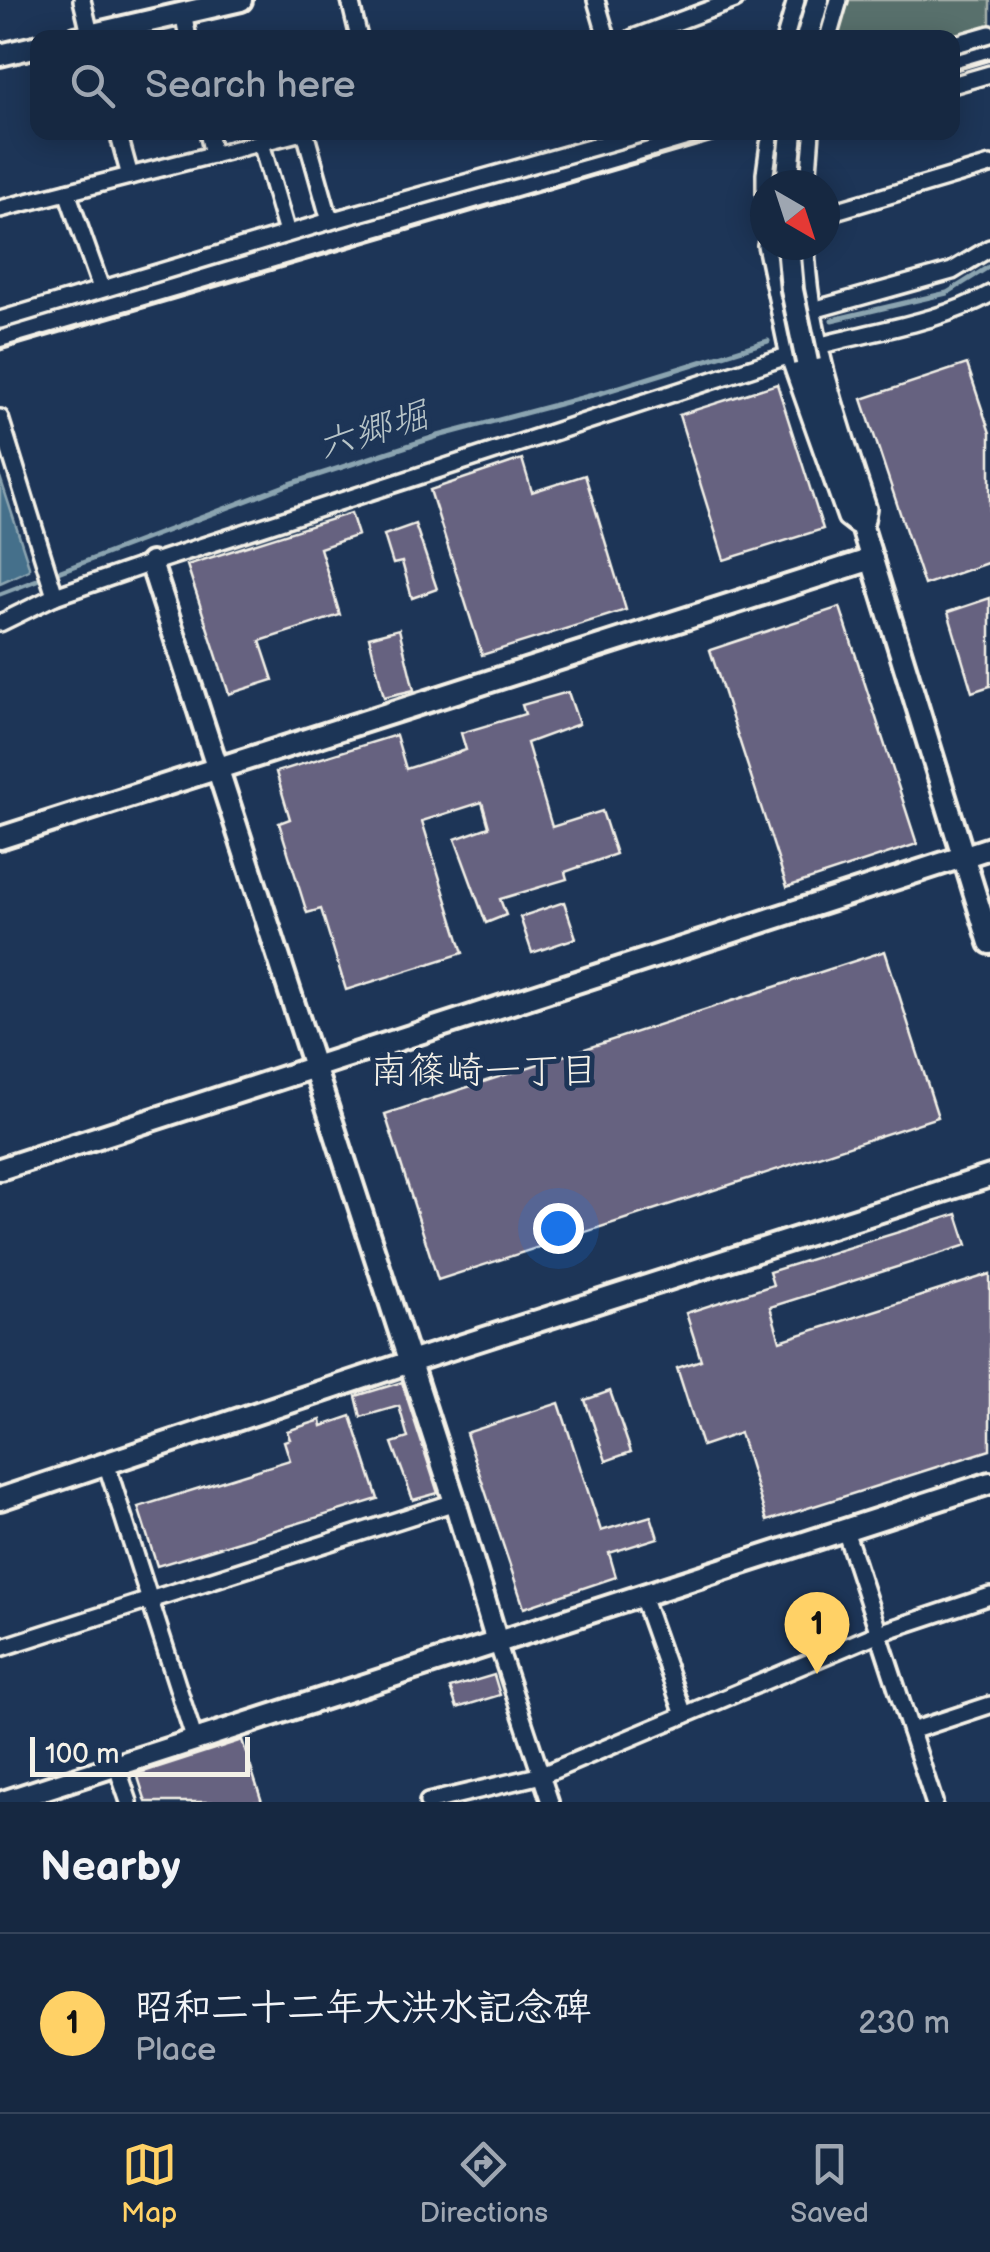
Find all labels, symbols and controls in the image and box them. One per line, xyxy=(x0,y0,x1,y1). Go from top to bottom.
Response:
search box xyxy=(30,30,960,140)
icon: search xyxy=(65,58,120,113)
text: Search here xyxy=(145,63,356,108)
north arrow xyxy=(750,170,840,260)
water label: 六郷堀 xyxy=(312,392,436,469)
district label: 南篠崎一丁目 xyxy=(370,1049,598,1094)
your location xyxy=(533,1203,584,1254)
pin: 1 xyxy=(784,1592,850,1674)
scale bar xyxy=(30,1732,250,1776)
text: 100 m xyxy=(45,1738,119,1771)
text: Nearby xyxy=(40,1842,180,1893)
text: 昭和二十二年大洪水記念碑 xyxy=(135,1986,591,2031)
text: 1 xyxy=(66,2004,79,2043)
text: 230 m xyxy=(858,2004,950,2043)
text: Place xyxy=(135,2031,216,2070)
tab: Map xyxy=(121,2137,177,2230)
tab: Directions xyxy=(419,2137,548,2230)
tab: Saved xyxy=(790,2137,869,2230)

